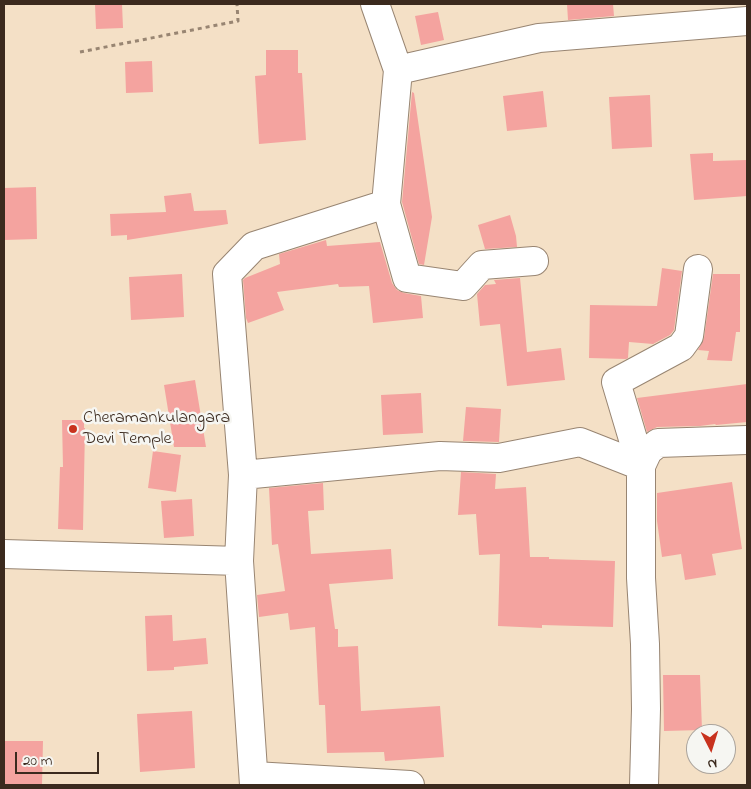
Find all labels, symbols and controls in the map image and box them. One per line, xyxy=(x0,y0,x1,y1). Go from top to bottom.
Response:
place label: Cheramankulangara Devi Temple xyxy=(83,408,230,450)
marker: Cheramankulangara Devi Temple xyxy=(67,423,79,435)
north arrow xyxy=(686,724,736,774)
scale bar xyxy=(18,742,101,774)
text: 20 m xyxy=(23,750,52,772)
text: N xyxy=(707,753,718,774)

